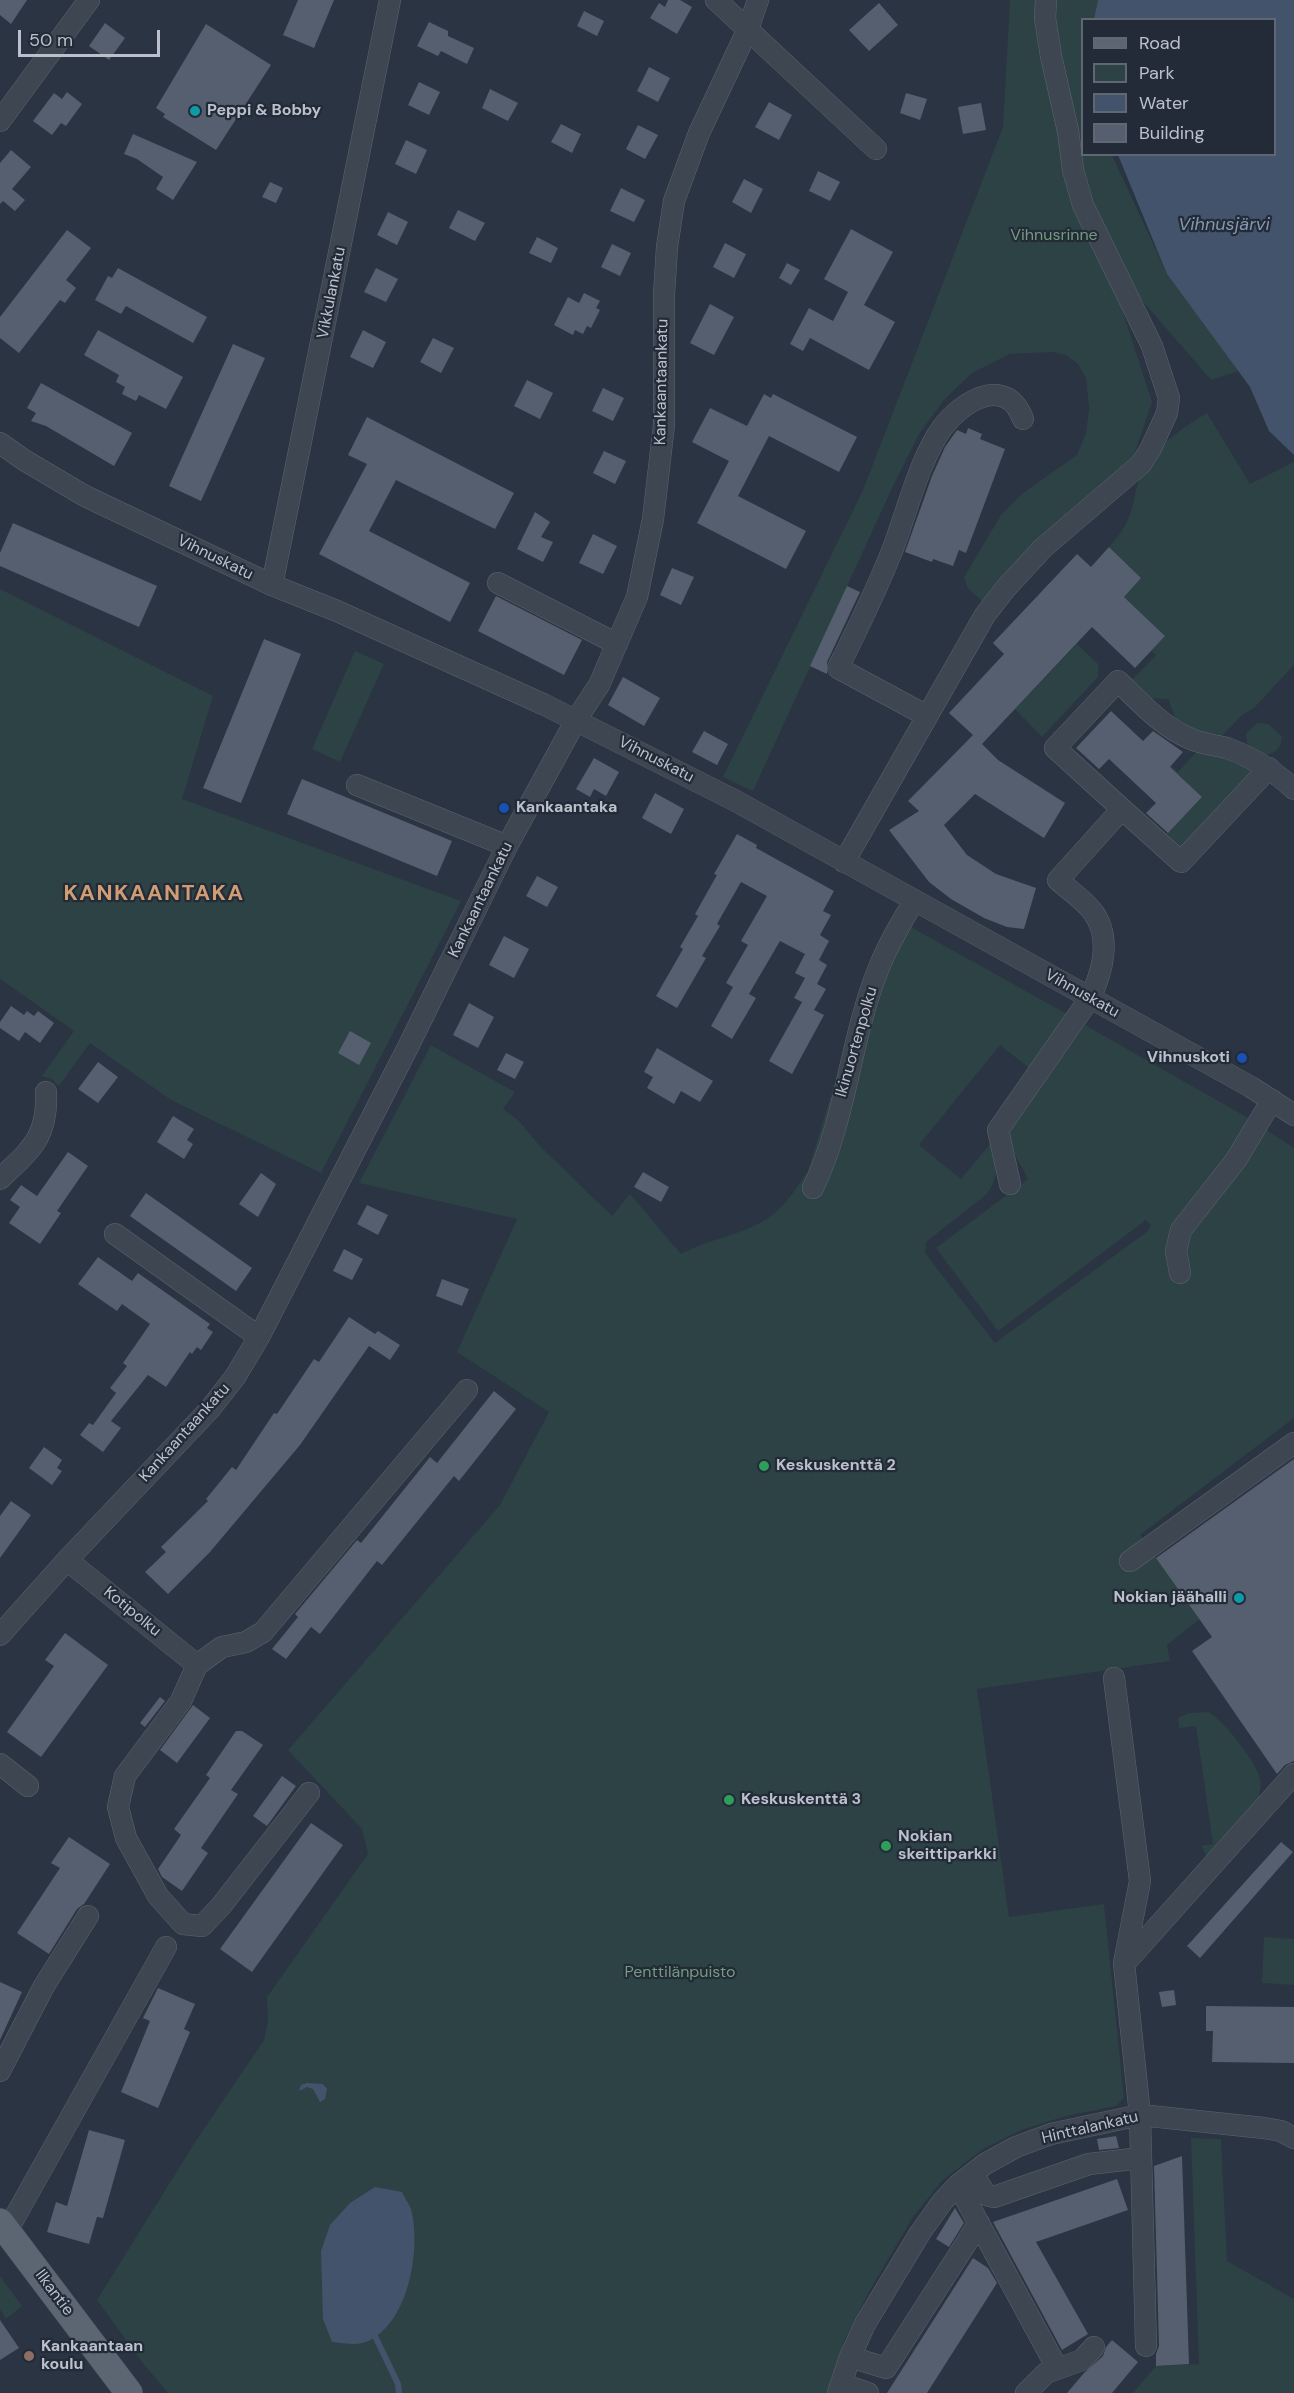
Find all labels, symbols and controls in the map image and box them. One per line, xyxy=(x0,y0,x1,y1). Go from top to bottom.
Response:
scale bar xyxy=(21,18,164,56)
legend xyxy=(1081,18,1276,156)
text: 50 m xyxy=(29,28,73,52)
text: Road xyxy=(1139,31,1181,55)
text: Park xyxy=(1139,61,1175,85)
text: Water xyxy=(1139,91,1189,115)
place label: Peppi & Bobby xyxy=(207,101,321,121)
marker: Peppi & Bobby xyxy=(188,104,202,118)
text: Building xyxy=(1139,121,1204,145)
water label: Vihnusjärvi xyxy=(1178,214,1270,236)
park label: Vihnusrinne xyxy=(1010,226,1098,246)
street label: Vikkulankatu xyxy=(314,245,350,341)
street label: Kankaantaankatu xyxy=(651,319,673,445)
street label: Vihnuskatu xyxy=(174,531,256,585)
street label: Vihnuskatu xyxy=(615,733,697,787)
place label: Kankaantaka xyxy=(516,798,617,818)
marker: Kankaantaka xyxy=(497,801,511,815)
street label: Kankaantaankatu xyxy=(445,839,517,961)
district label: KANKAANTAKA xyxy=(63,881,245,907)
street label: Vihnuskatu xyxy=(1041,966,1123,1022)
street label: Ikinuortenpolku xyxy=(832,985,882,1099)
place label: Vihnuskoti xyxy=(1147,1048,1230,1068)
marker: Vihnuskoti xyxy=(1235,1051,1249,1065)
street label: Kankaantaankatu xyxy=(136,1380,234,1486)
place label: Keskuskenttä 2 xyxy=(776,1456,896,1476)
marker: Keskuskenttä 2 xyxy=(757,1459,771,1473)
street label: Kotipolku xyxy=(99,1583,165,1641)
place label: Nokian jäähalli xyxy=(1114,1588,1227,1608)
marker: Nokian jäähalli xyxy=(1232,1591,1246,1605)
place label: Keskuskenttä 3 xyxy=(741,1790,861,1810)
marker: Keskuskenttä 3 xyxy=(722,1793,736,1807)
place label: Nokian skeittiparkki xyxy=(898,1827,997,1865)
marker: Nokian skeittiparkki xyxy=(879,1839,893,1853)
park label: Penttilänpuisto xyxy=(624,1963,736,1983)
street label: Hinttalankatu xyxy=(1040,2108,1140,2148)
street label: Ilkantie xyxy=(31,2266,77,2320)
place label: Kankaantaan koulu xyxy=(41,2337,143,2375)
marker: Kankaantaan koulu xyxy=(22,2349,36,2363)

